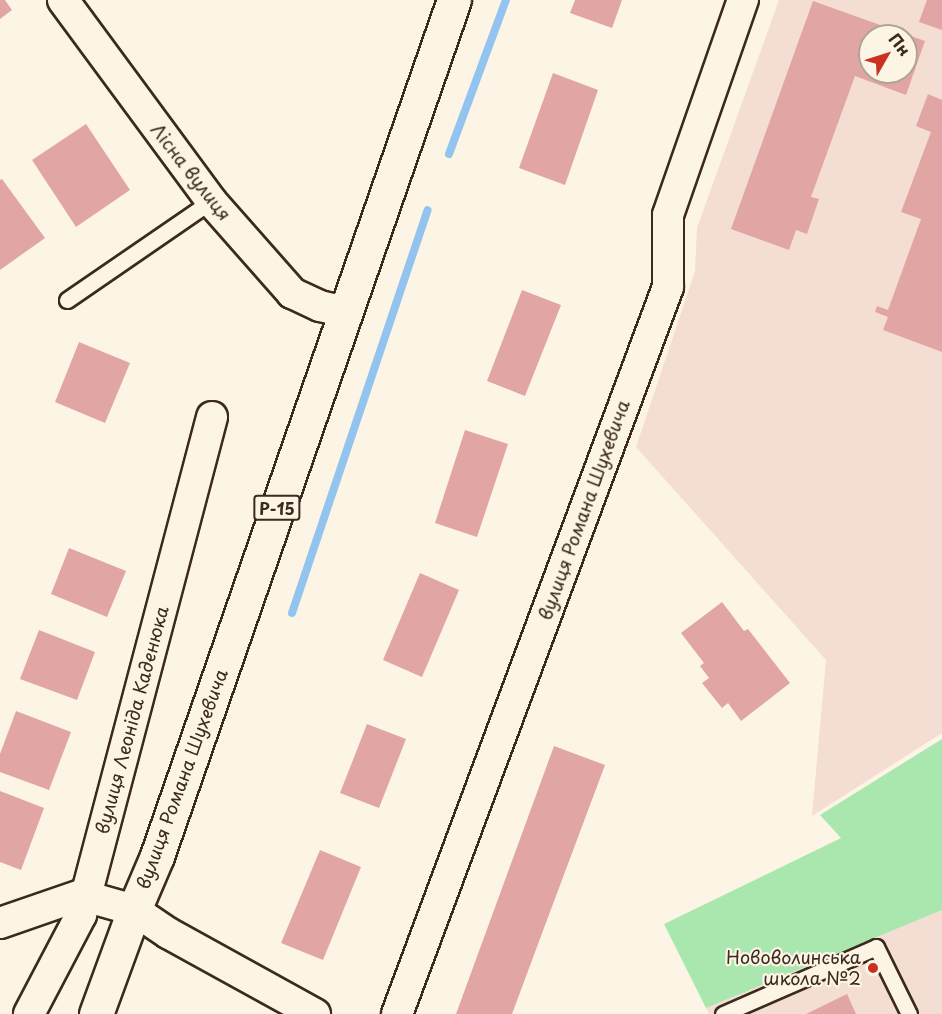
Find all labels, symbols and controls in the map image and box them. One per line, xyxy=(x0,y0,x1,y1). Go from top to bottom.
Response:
north arrow xyxy=(858,24,918,84)
text: Пн xyxy=(884,27,917,60)
street label: Лісна вулиця xyxy=(146,119,236,225)
street label: вулиця Романа Шухевича xyxy=(534,396,634,624)
road number: Р-15 xyxy=(253,495,301,521)
street label: вулиця Леоніда Каденюка xyxy=(91,603,173,837)
street label: вулиця Романа Шухевича xyxy=(132,665,232,893)
place label: Нововолинська школа №2 xyxy=(726,947,861,990)
marker: Нововолинська школа №2 xyxy=(866,961,880,975)

